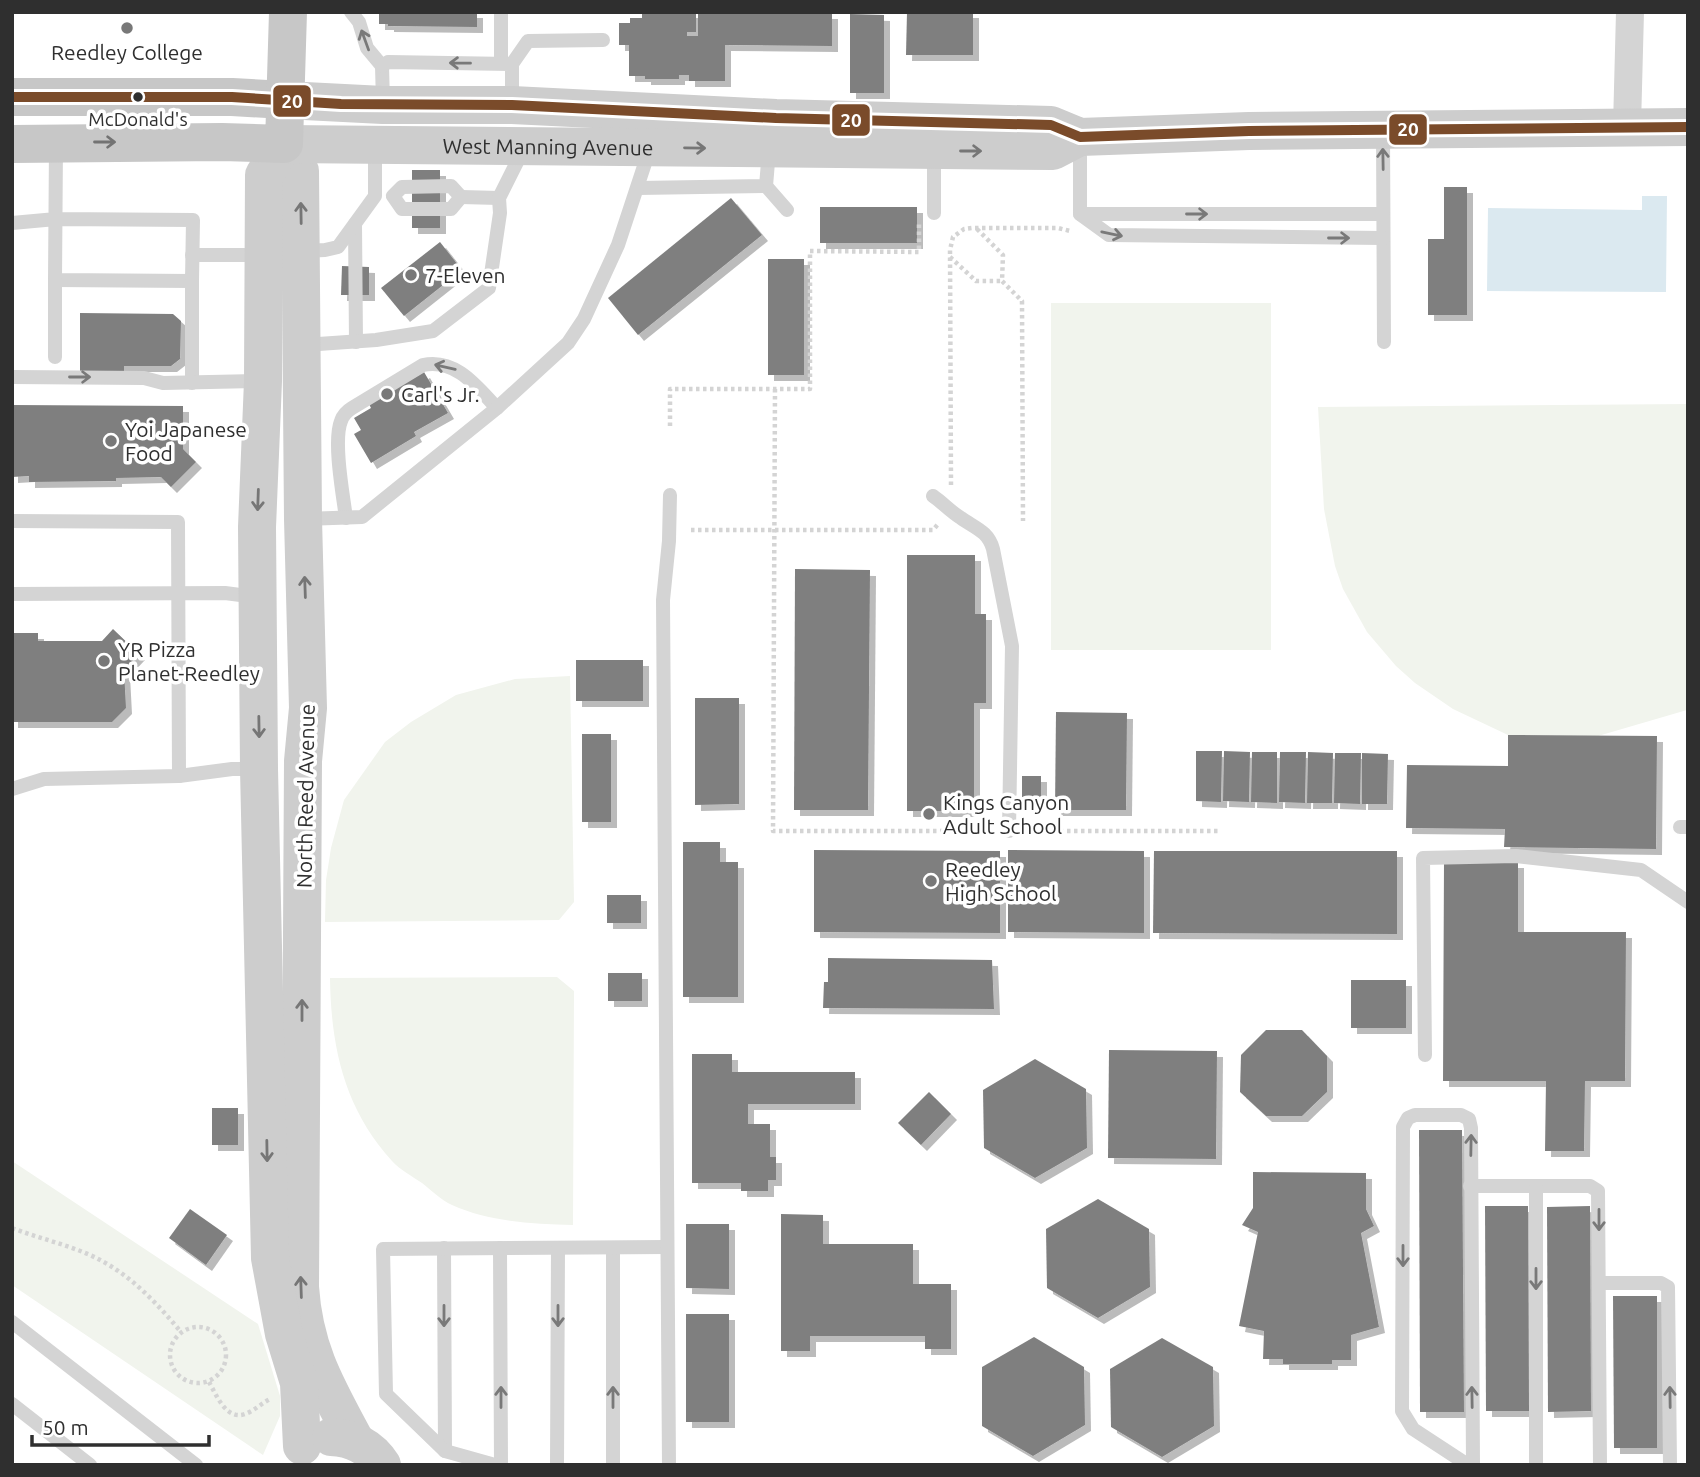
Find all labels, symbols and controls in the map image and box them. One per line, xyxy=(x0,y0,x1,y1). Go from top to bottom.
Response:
marker: Reedley College xyxy=(119,20,135,36)
one-way arrow xyxy=(358,30,370,51)
place label: Reedley College xyxy=(51,40,203,64)
one-way arrow xyxy=(449,56,472,69)
line badge: 20 xyxy=(272,84,312,118)
marker: McDonald's xyxy=(131,90,145,104)
text: 20 xyxy=(281,90,303,112)
line badge: 20 xyxy=(831,103,871,137)
place label: McDonald's xyxy=(88,108,188,130)
text: 20 xyxy=(840,109,862,131)
line badge: 20 xyxy=(1388,113,1428,146)
text: 20 xyxy=(1397,118,1419,140)
street label: West Manning Avenue xyxy=(443,133,653,159)
one-way arrow xyxy=(93,136,116,149)
one-way arrow xyxy=(683,142,706,155)
one-way arrow xyxy=(960,144,983,158)
one-way arrow xyxy=(1376,148,1390,171)
one-way arrow xyxy=(294,202,308,225)
one-way arrow xyxy=(1185,207,1208,221)
one-way arrow xyxy=(1101,229,1123,242)
one-way arrow xyxy=(1328,231,1351,245)
place label: 7-Eleven xyxy=(425,263,506,287)
marker: 7-Eleven xyxy=(403,267,419,283)
one-way arrow xyxy=(434,360,457,374)
one-way arrow xyxy=(69,370,92,384)
place label: Carl's Jr. xyxy=(401,382,480,406)
marker: Carl's Jr. xyxy=(379,386,395,402)
place label: Yoi Japanese Food xyxy=(125,417,247,465)
marker: Yoi Japanese Food xyxy=(103,433,119,449)
one-way arrow xyxy=(252,488,265,511)
one-way arrow xyxy=(298,576,312,599)
place label: YR Pizza Planet-Reedley xyxy=(118,637,260,685)
marker: YR Pizza Planet-Reedley xyxy=(96,653,112,669)
street label: North Reed Avenue xyxy=(291,704,319,888)
one-way arrow xyxy=(252,716,266,739)
place label: Kings Canyon Adult School xyxy=(943,790,1069,838)
marker: Kings Canyon Adult School xyxy=(921,806,937,822)
place label: Reedley High School xyxy=(945,857,1056,905)
marker: Reedley High School xyxy=(923,873,939,889)
one-way arrow xyxy=(295,999,309,1022)
one-way arrow xyxy=(1464,1133,1478,1156)
one-way arrow xyxy=(260,1139,273,1162)
one-way arrow xyxy=(1592,1208,1606,1231)
one-way arrow xyxy=(1396,1244,1410,1267)
one-way arrow xyxy=(1529,1268,1543,1291)
one-way arrow xyxy=(294,1276,308,1299)
one-way arrow xyxy=(551,1304,565,1327)
one-way arrow xyxy=(438,1305,451,1328)
one-way arrow xyxy=(494,1385,508,1408)
one-way arrow xyxy=(606,1385,620,1408)
one-way arrow xyxy=(1465,1385,1479,1408)
one-way arrow xyxy=(1663,1386,1677,1409)
scale bar xyxy=(32,1404,208,1448)
text: 50 m xyxy=(42,1415,89,1439)

